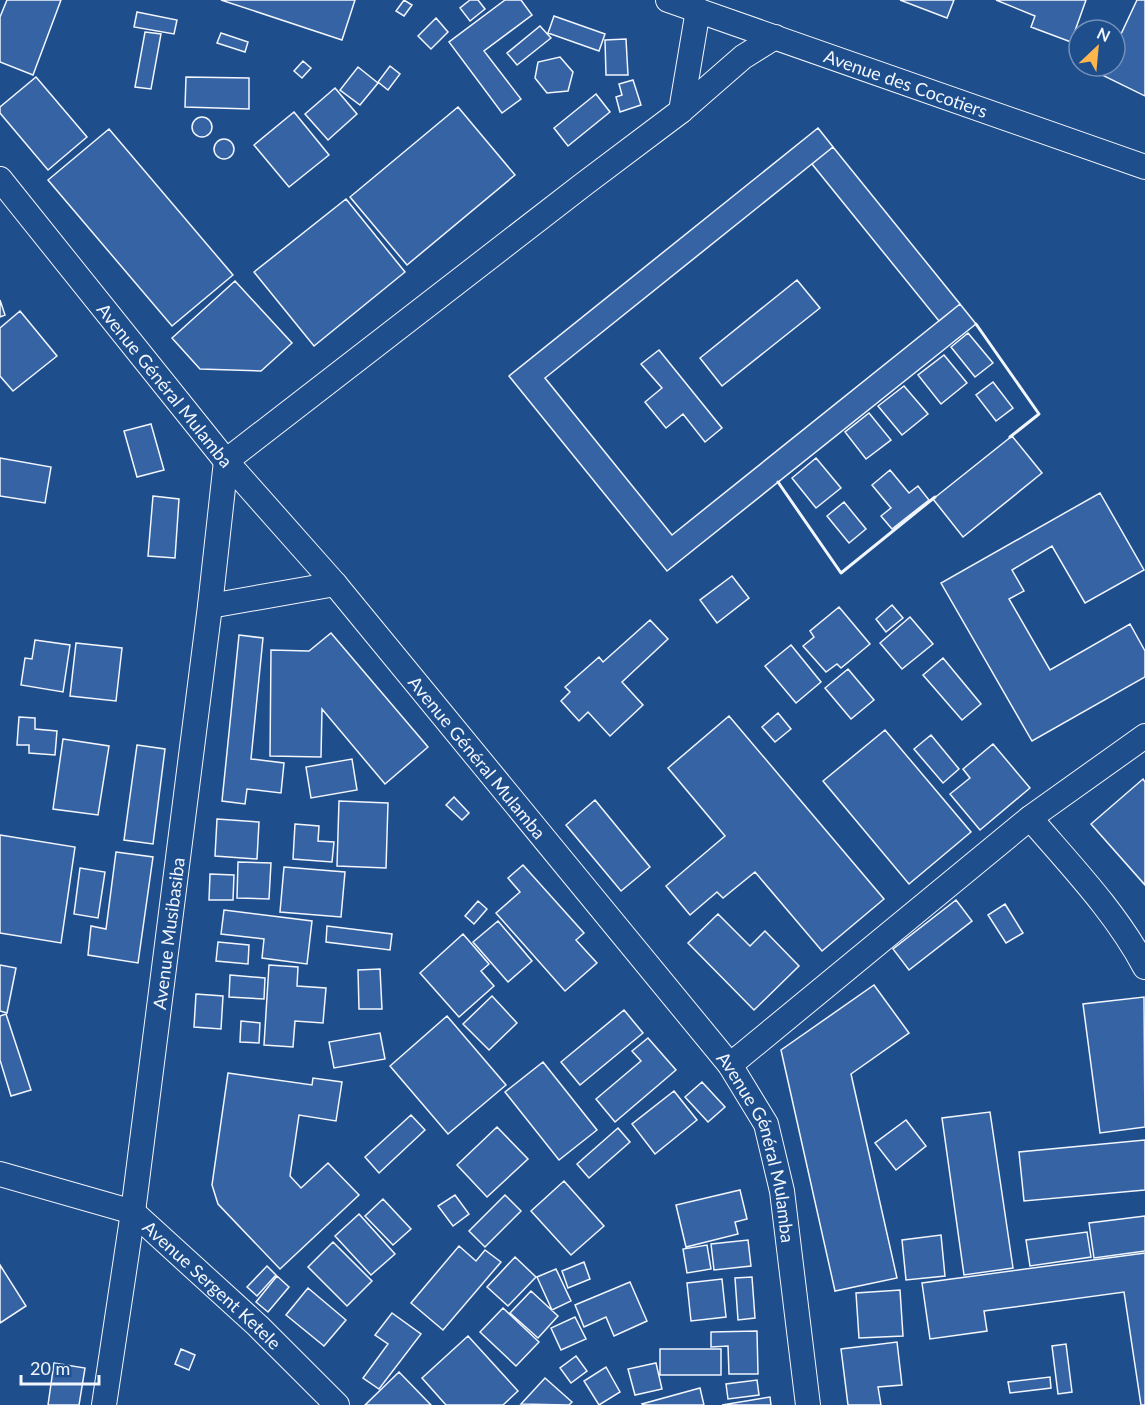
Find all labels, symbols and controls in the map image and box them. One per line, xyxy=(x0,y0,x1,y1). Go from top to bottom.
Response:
north arrow xyxy=(1067,18,1127,78)
text: N xyxy=(1094,23,1113,45)
street label: Avenue des Cocotiers xyxy=(821,45,991,122)
street label: Avenue Général Mulamba xyxy=(93,298,237,472)
street label: Avenue Général Mulamba xyxy=(404,671,551,843)
street label: Avenue Musibasiba xyxy=(148,856,189,1011)
street label: Avenue Général Mulamba xyxy=(712,1047,799,1244)
street label: Avenue Sergent Ketele xyxy=(139,1216,286,1354)
scale bar xyxy=(21,1348,99,1386)
text: 20 m xyxy=(30,1357,70,1379)

